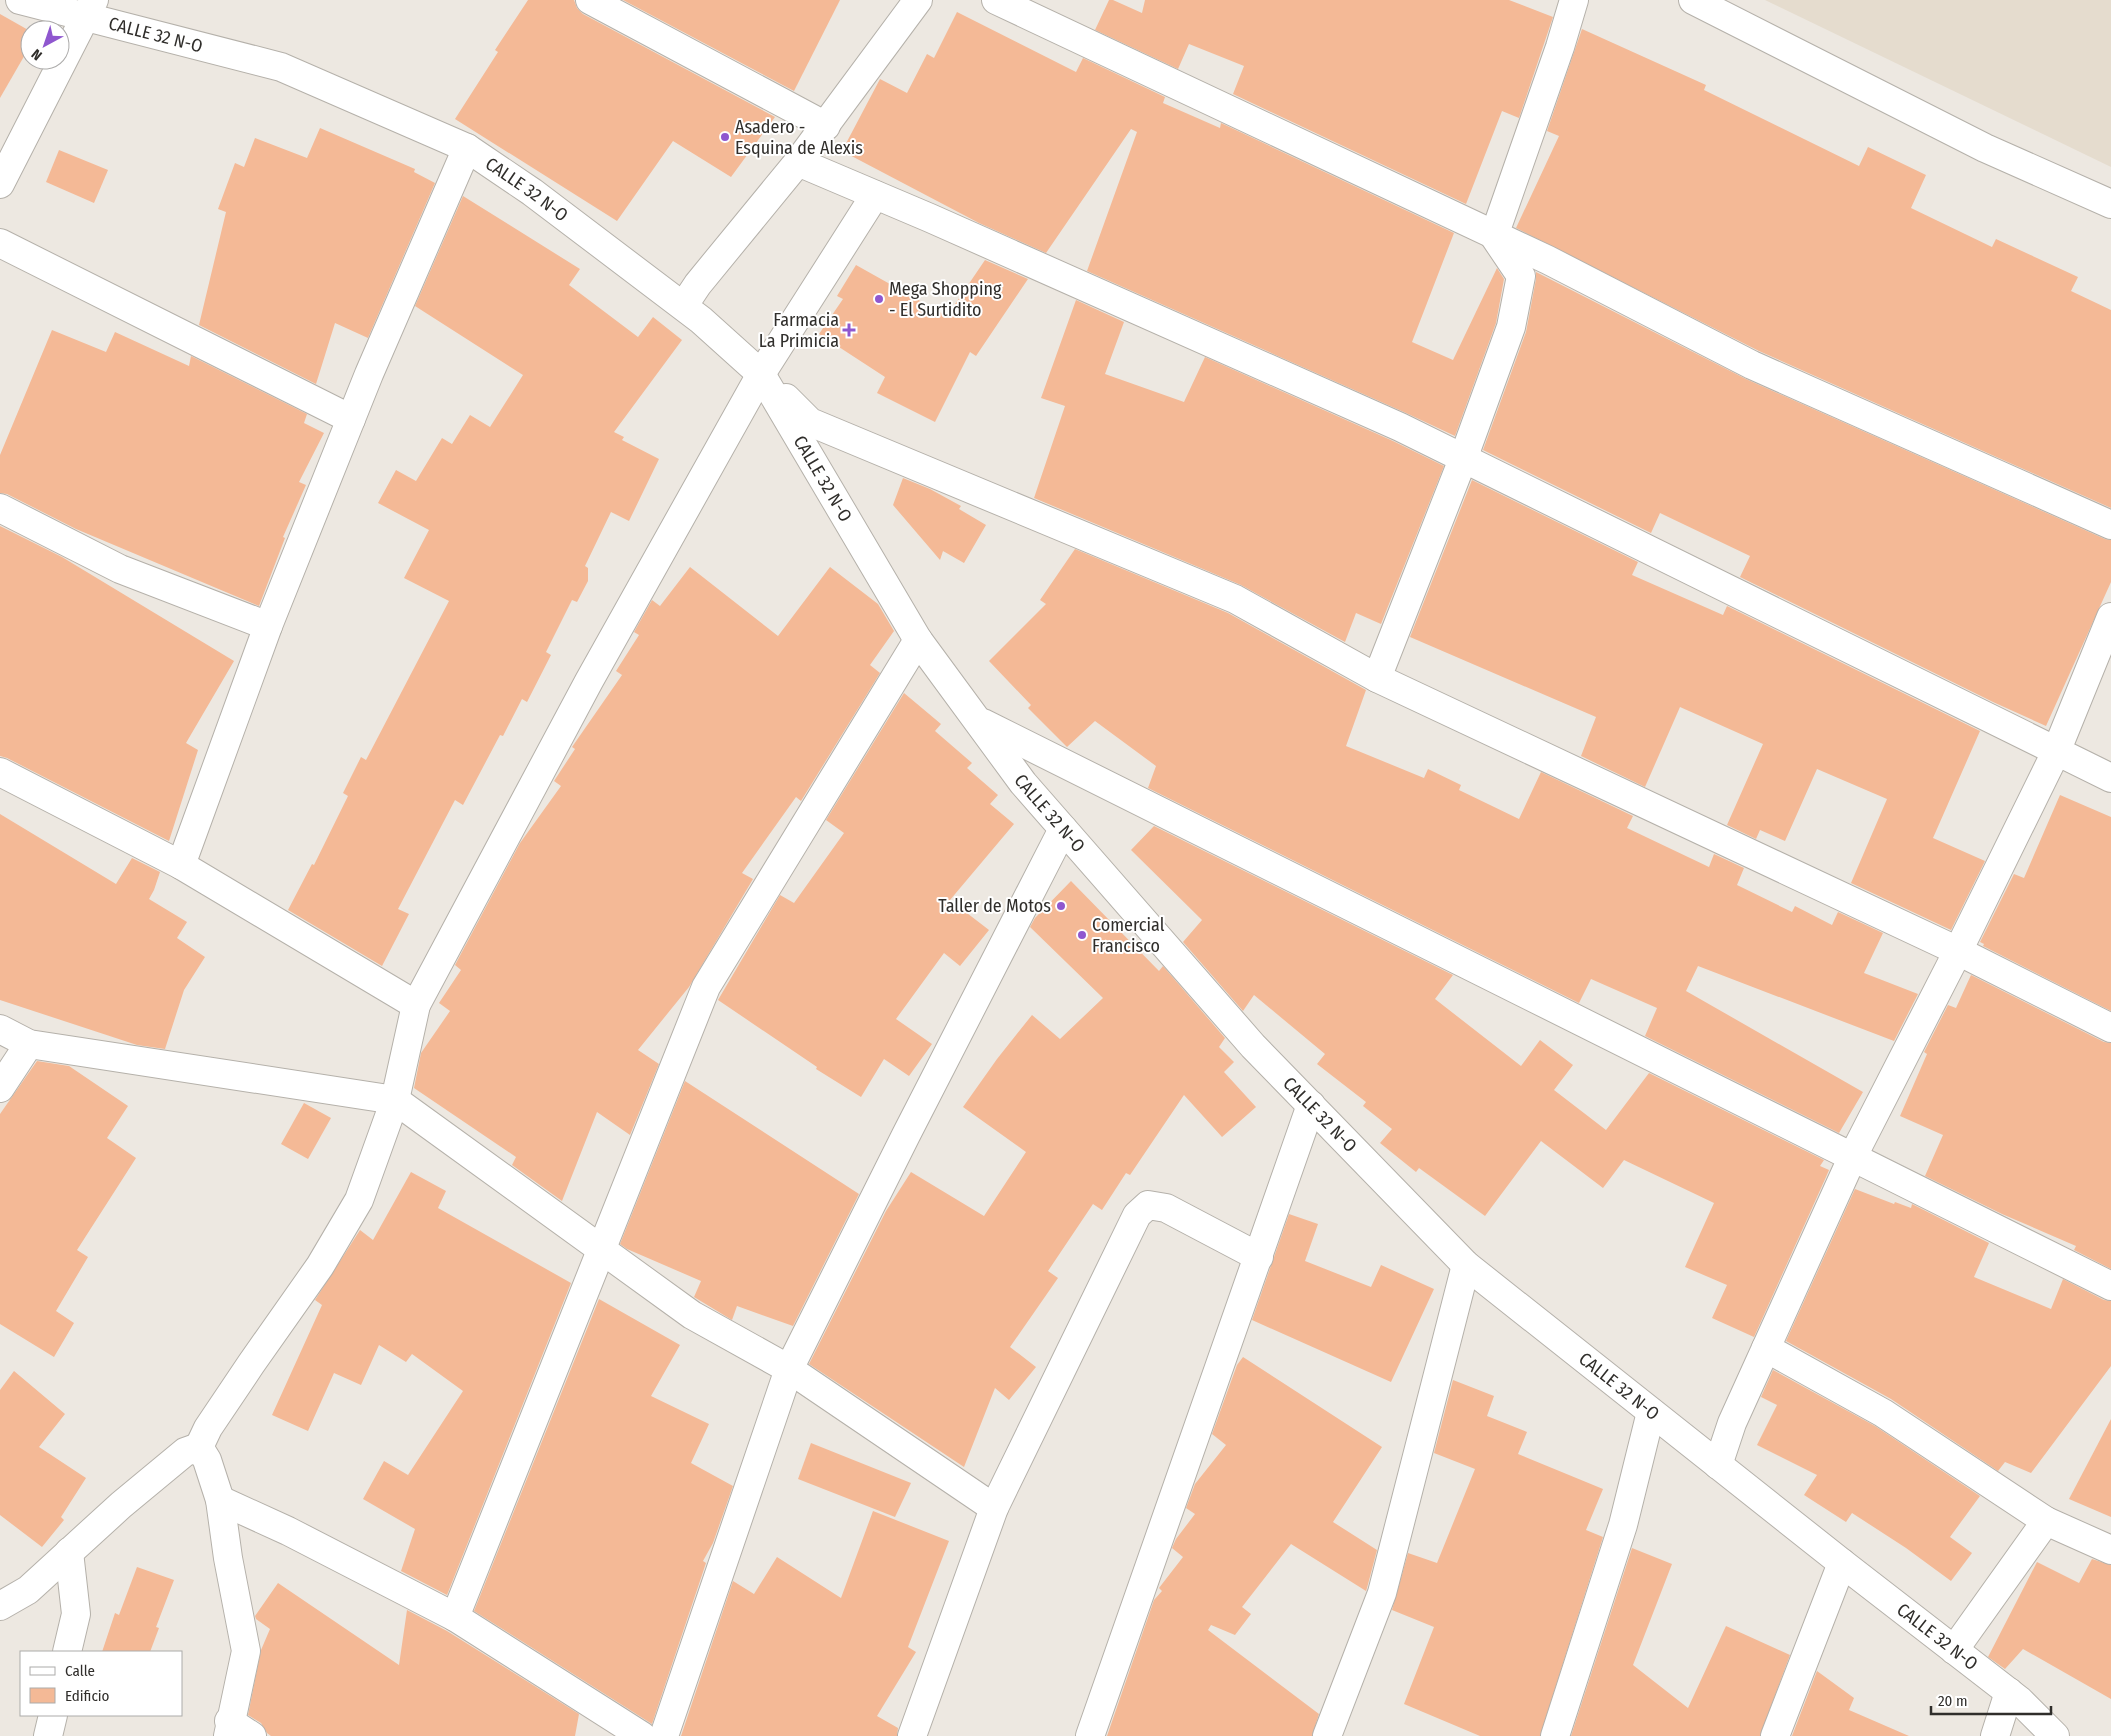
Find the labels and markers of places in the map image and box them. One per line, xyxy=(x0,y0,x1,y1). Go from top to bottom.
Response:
place label: Asadero - Esquina de Alexis xyxy=(735,116,863,159)
marker: Asadero - Esquina de Alexis xyxy=(719,131,731,143)
place label: Mega Shopping - El Surtidito xyxy=(889,278,1002,321)
marker: Mega Shopping - El Surtidito xyxy=(873,293,885,305)
place label: Farmacia La Primicia xyxy=(759,309,839,352)
marker: Farmacia La Primicia xyxy=(843,324,855,336)
place label: Taller de Motos xyxy=(938,895,1051,917)
marker: Taller de Motos xyxy=(1055,900,1067,912)
place label: Comercial Francisco xyxy=(1092,914,1165,957)
marker: Comercial Francisco xyxy=(1076,929,1088,941)

